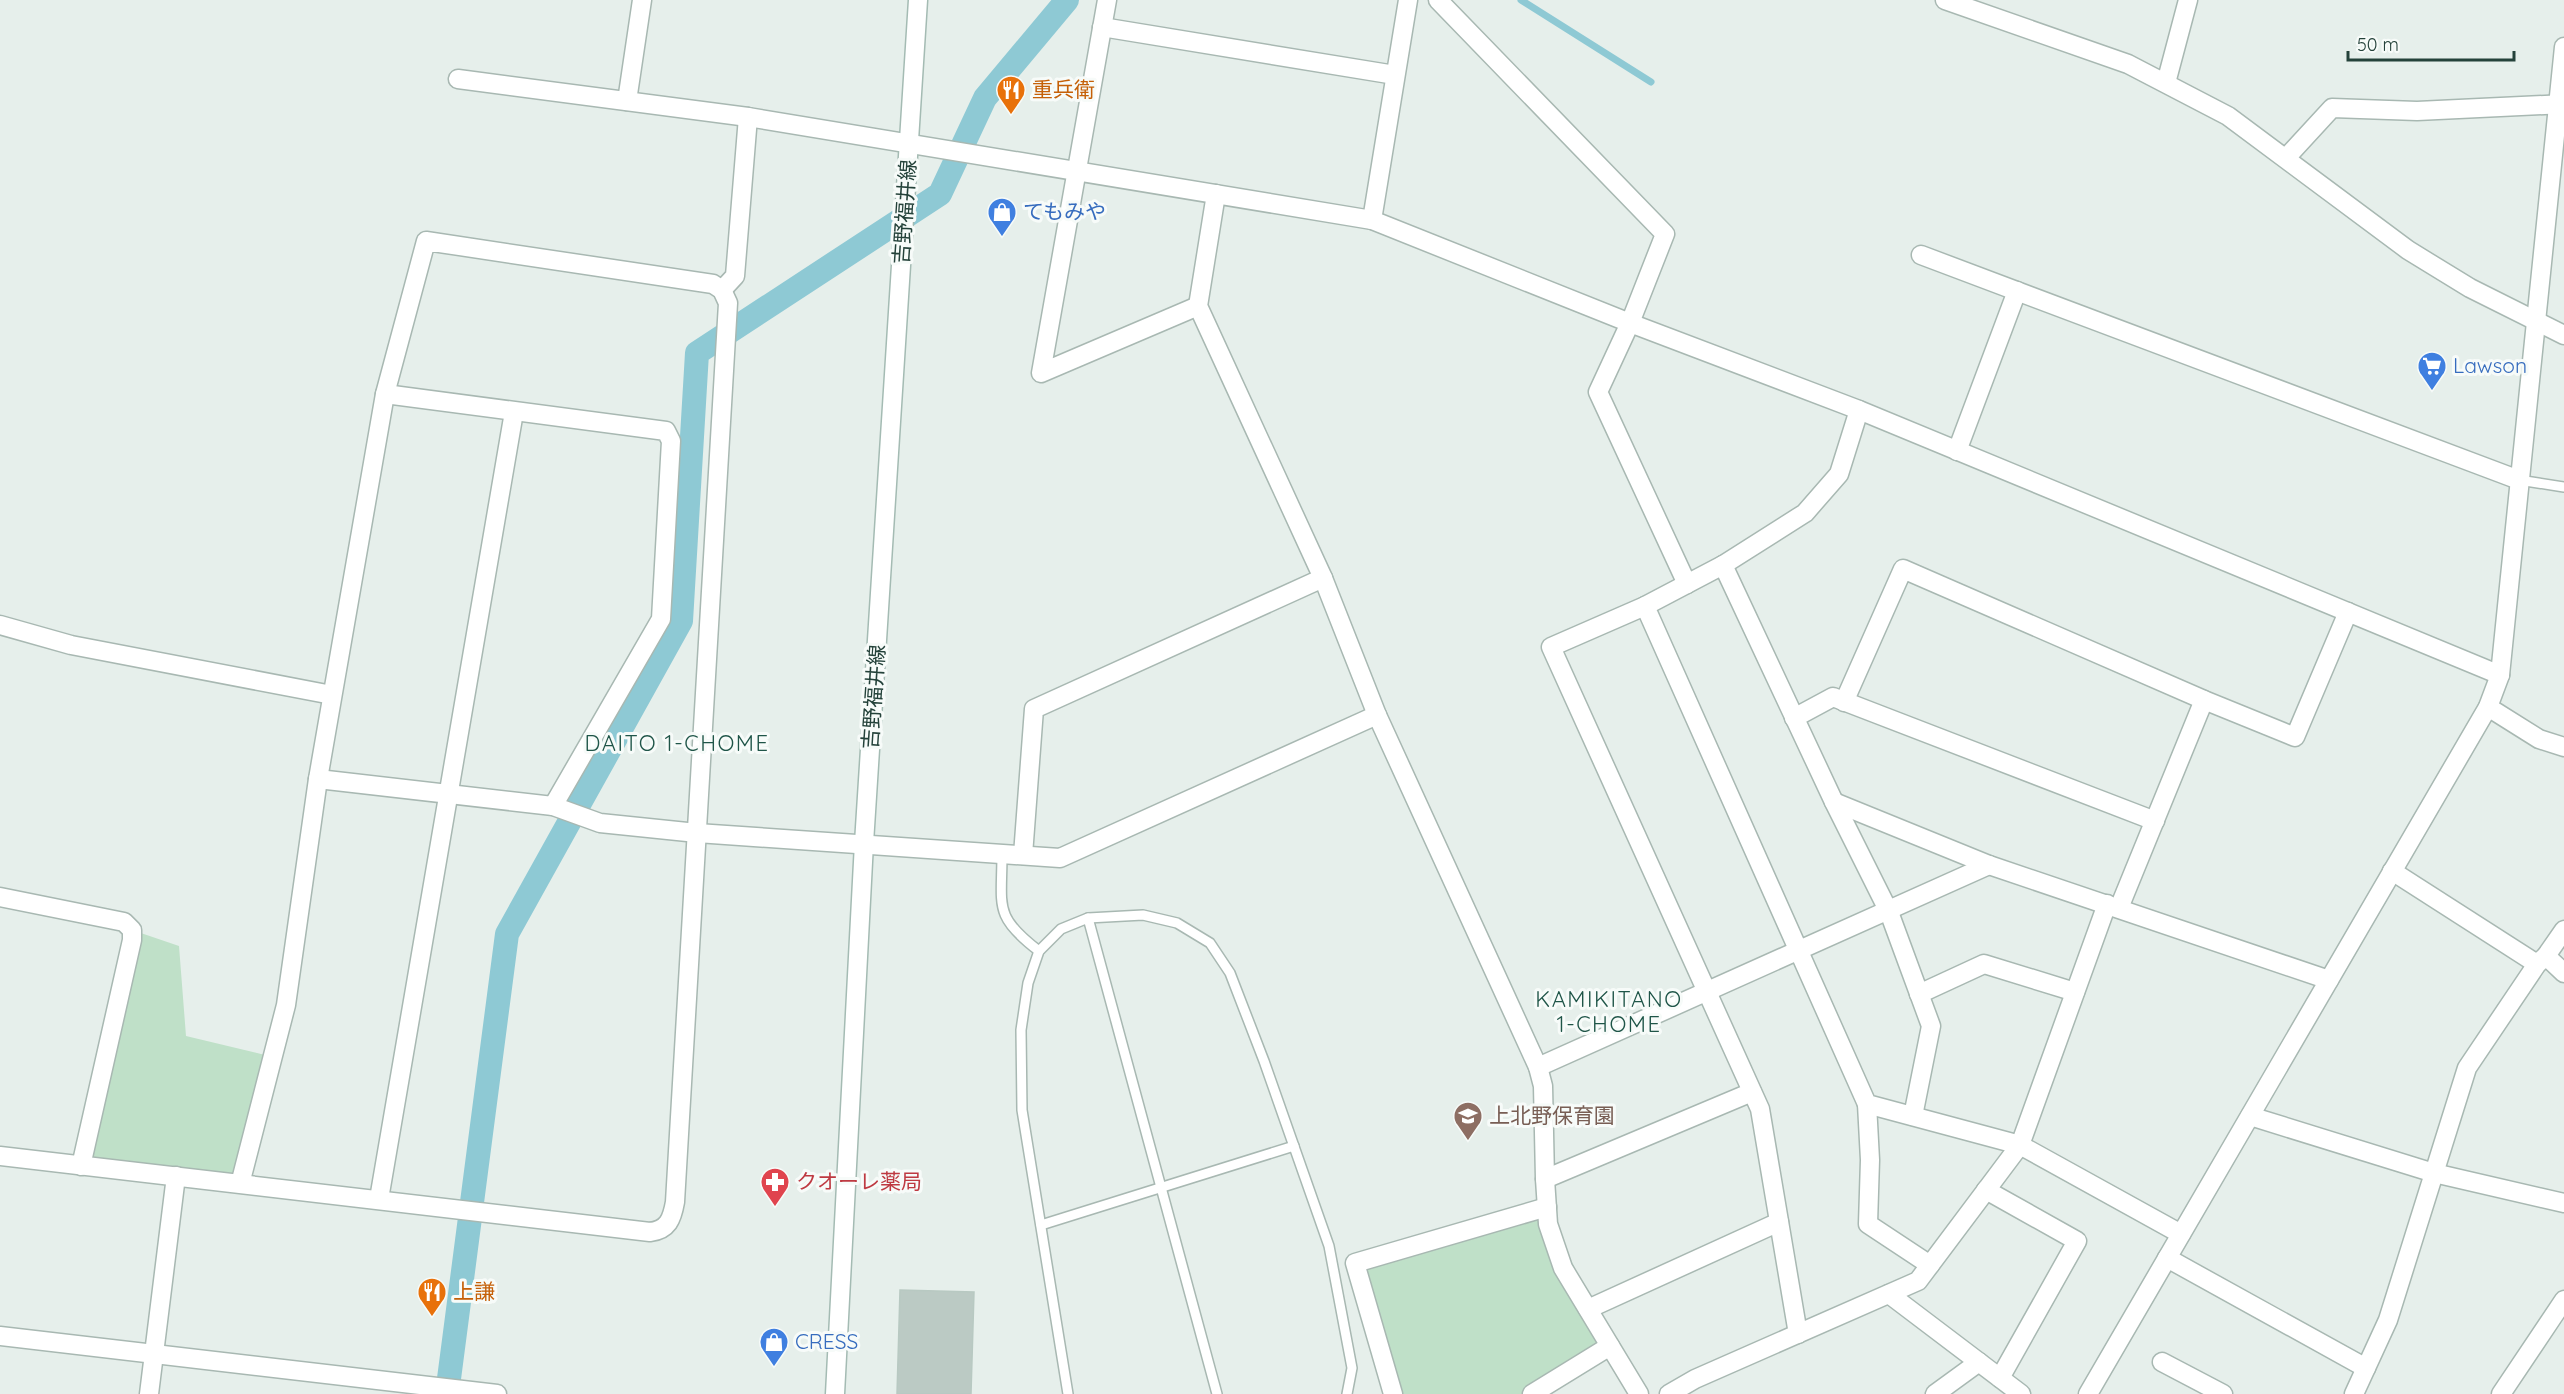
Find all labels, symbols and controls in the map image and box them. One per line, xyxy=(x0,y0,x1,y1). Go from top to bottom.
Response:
scale bar xyxy=(2348,24,2514,62)
text: 50 m xyxy=(2357,33,2399,56)
restaurant icon: 重兵衛 xyxy=(995,74,1027,116)
place label: 重兵衛 xyxy=(1032,76,1095,102)
street label: 吉野福井線 xyxy=(887,159,921,265)
shop icon: てもみや xyxy=(986,196,1018,238)
place label: てもみや xyxy=(1023,198,1106,224)
supermarket icon: Lawson xyxy=(2416,350,2448,392)
place label: Lawson xyxy=(2453,352,2527,378)
street label: 吉野福井線 xyxy=(856,644,890,750)
district label: DAITO 1-CHOME xyxy=(584,729,770,757)
district label: KAMIKITANO 1-CHOME xyxy=(1535,985,1683,1038)
school or university icon: 上北野保育園 xyxy=(1452,1100,1484,1142)
place label: 上北野保育園 xyxy=(1489,1102,1615,1128)
pharmacy icon: クオーレ薬局 xyxy=(759,1166,791,1208)
place label: クオーレ薬局 xyxy=(796,1168,922,1194)
restaurant icon: 上謙 xyxy=(416,1276,448,1318)
place label: 上謙 xyxy=(453,1278,495,1304)
shop icon: CRESS xyxy=(758,1326,790,1368)
place label: CRESS xyxy=(795,1328,858,1354)

